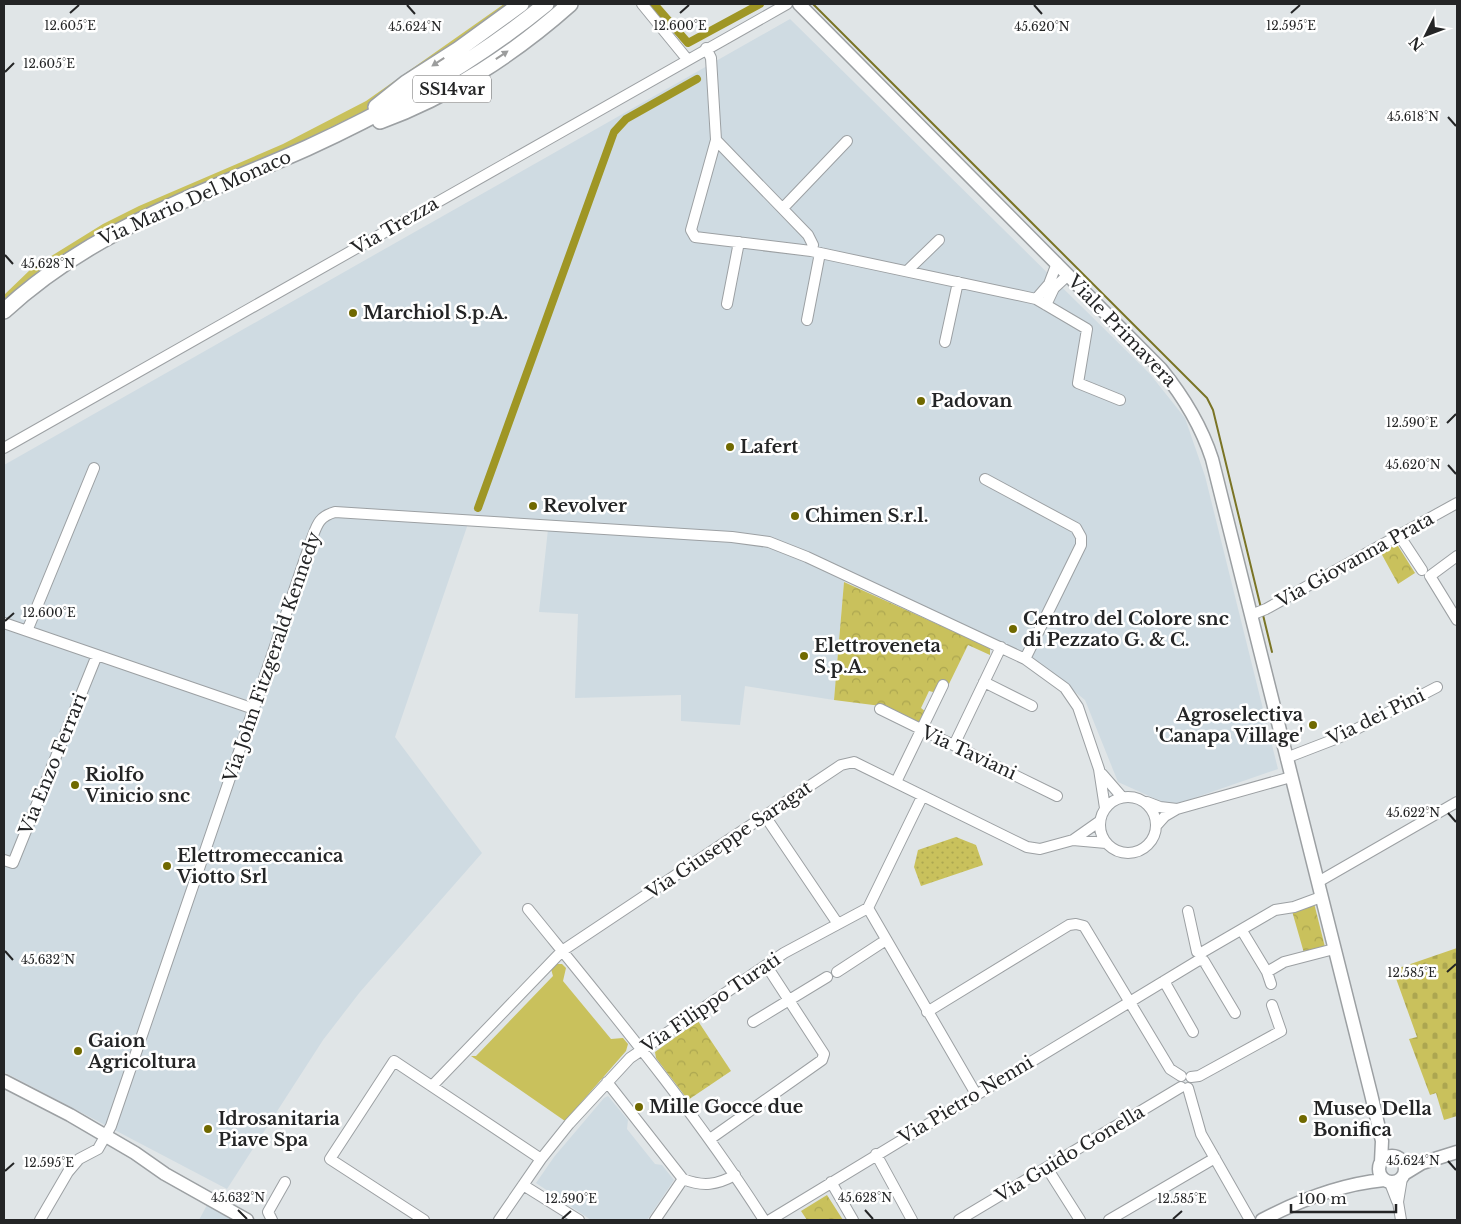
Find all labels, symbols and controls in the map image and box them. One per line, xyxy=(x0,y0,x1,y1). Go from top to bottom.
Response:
north arrow xyxy=(1401,10,1451,60)
text: 12.605°E xyxy=(44,18,96,33)
text: 12.600°E xyxy=(653,18,707,33)
text: 12.595°E xyxy=(1266,18,1316,33)
text: 45.624°N xyxy=(388,19,442,34)
text: 45.620°N xyxy=(1014,19,1070,34)
text: N xyxy=(1405,33,1427,55)
one-way arrow xyxy=(496,50,509,60)
text: 12.605°E xyxy=(23,56,75,71)
one-way arrow xyxy=(432,57,445,67)
road number: SS14var xyxy=(413,76,491,102)
text: 45.618°N xyxy=(1387,109,1439,124)
street label: Via Mario Del Monaco xyxy=(94,146,295,251)
street label: Via Trezza xyxy=(347,192,442,260)
text: 45.628°N xyxy=(21,256,75,271)
street label: Viale Primavera xyxy=(1062,270,1181,391)
place label: Marchiol S.p.A. xyxy=(363,302,508,324)
marker: Marchiol S.p.A. xyxy=(347,307,359,319)
place label: Padovan xyxy=(931,390,1012,412)
marker: Padovan xyxy=(915,395,927,407)
text: 12.590°E xyxy=(1386,415,1438,430)
place label: Lafert xyxy=(740,436,798,458)
marker: Lafert xyxy=(724,441,736,453)
text: 45.620°N xyxy=(1385,457,1441,472)
place label: Revolver xyxy=(543,495,627,517)
marker: Revolver xyxy=(527,500,539,512)
place label: Chimen S.r.l. xyxy=(805,505,928,527)
street label: Via Giovanna Prata xyxy=(1272,508,1438,613)
marker: Chimen S.r.l. xyxy=(789,510,801,522)
street label: Via John Fitzgerald Kennedy xyxy=(218,528,325,786)
text: 12.600°E xyxy=(22,605,76,620)
place label: Centro del Colore snc di Pezzato G. & C. xyxy=(1023,608,1229,651)
marker: Centro del Colore snc di Pezzato G. & C. xyxy=(1007,623,1019,635)
place label: Elettroveneta S.p.A. xyxy=(814,635,942,678)
marker: Elettroveneta S.p.A. xyxy=(798,650,810,662)
street label: Via dei Pini xyxy=(1323,684,1428,751)
street label: Via Enzo Ferrari xyxy=(14,690,91,839)
place label: Agroselectiva 'Canapa Village' xyxy=(1155,704,1304,747)
marker: Agroselectiva 'Canapa Village' xyxy=(1307,719,1319,731)
street label: Via Taviani xyxy=(917,721,1020,785)
place label: Riolfo Vinicio snc xyxy=(84,764,190,807)
street label: Via Giuseppe Saragat xyxy=(641,776,816,904)
marker: Riolfo Vinicio snc xyxy=(69,779,81,791)
text: 45.622°N xyxy=(1386,805,1440,820)
place label: Elettromeccanica Viotto Srl xyxy=(176,845,344,888)
marker: Elettromeccanica Viotto Srl xyxy=(161,860,173,872)
street label: Via Filippo Turati xyxy=(636,948,785,1058)
text: 45.632°N xyxy=(21,952,75,967)
text: 12.585°E xyxy=(1387,965,1437,980)
place label: Gaion Agricoltura xyxy=(87,1030,197,1073)
marker: Gaion Agricoltura xyxy=(72,1045,84,1057)
street label: Via Pietro Nenni xyxy=(894,1051,1037,1149)
place label: Mille Gocce due xyxy=(649,1096,803,1118)
place label: Museo Della Bonifica xyxy=(1313,1098,1432,1141)
marker: Mille Gocce due xyxy=(633,1101,645,1113)
street label: Via Guido Gonella xyxy=(991,1101,1148,1208)
place label: Idrosanitaria Piave Spa xyxy=(218,1108,341,1151)
marker: Museo Della Bonifica xyxy=(1297,1113,1309,1125)
marker: Idrosanitaria Piave Spa xyxy=(202,1123,214,1135)
text: 45.624°N xyxy=(1386,1153,1440,1168)
text: 12.595°E xyxy=(24,1155,74,1170)
scale bar xyxy=(1291,1182,1396,1214)
text: 100 m xyxy=(1298,1189,1347,1208)
text: 45.632°N xyxy=(211,1190,265,1205)
text: 45.628°N xyxy=(838,1190,892,1205)
text: 12.590°E xyxy=(545,1191,597,1206)
text: 12.585°E xyxy=(1157,1191,1207,1206)

